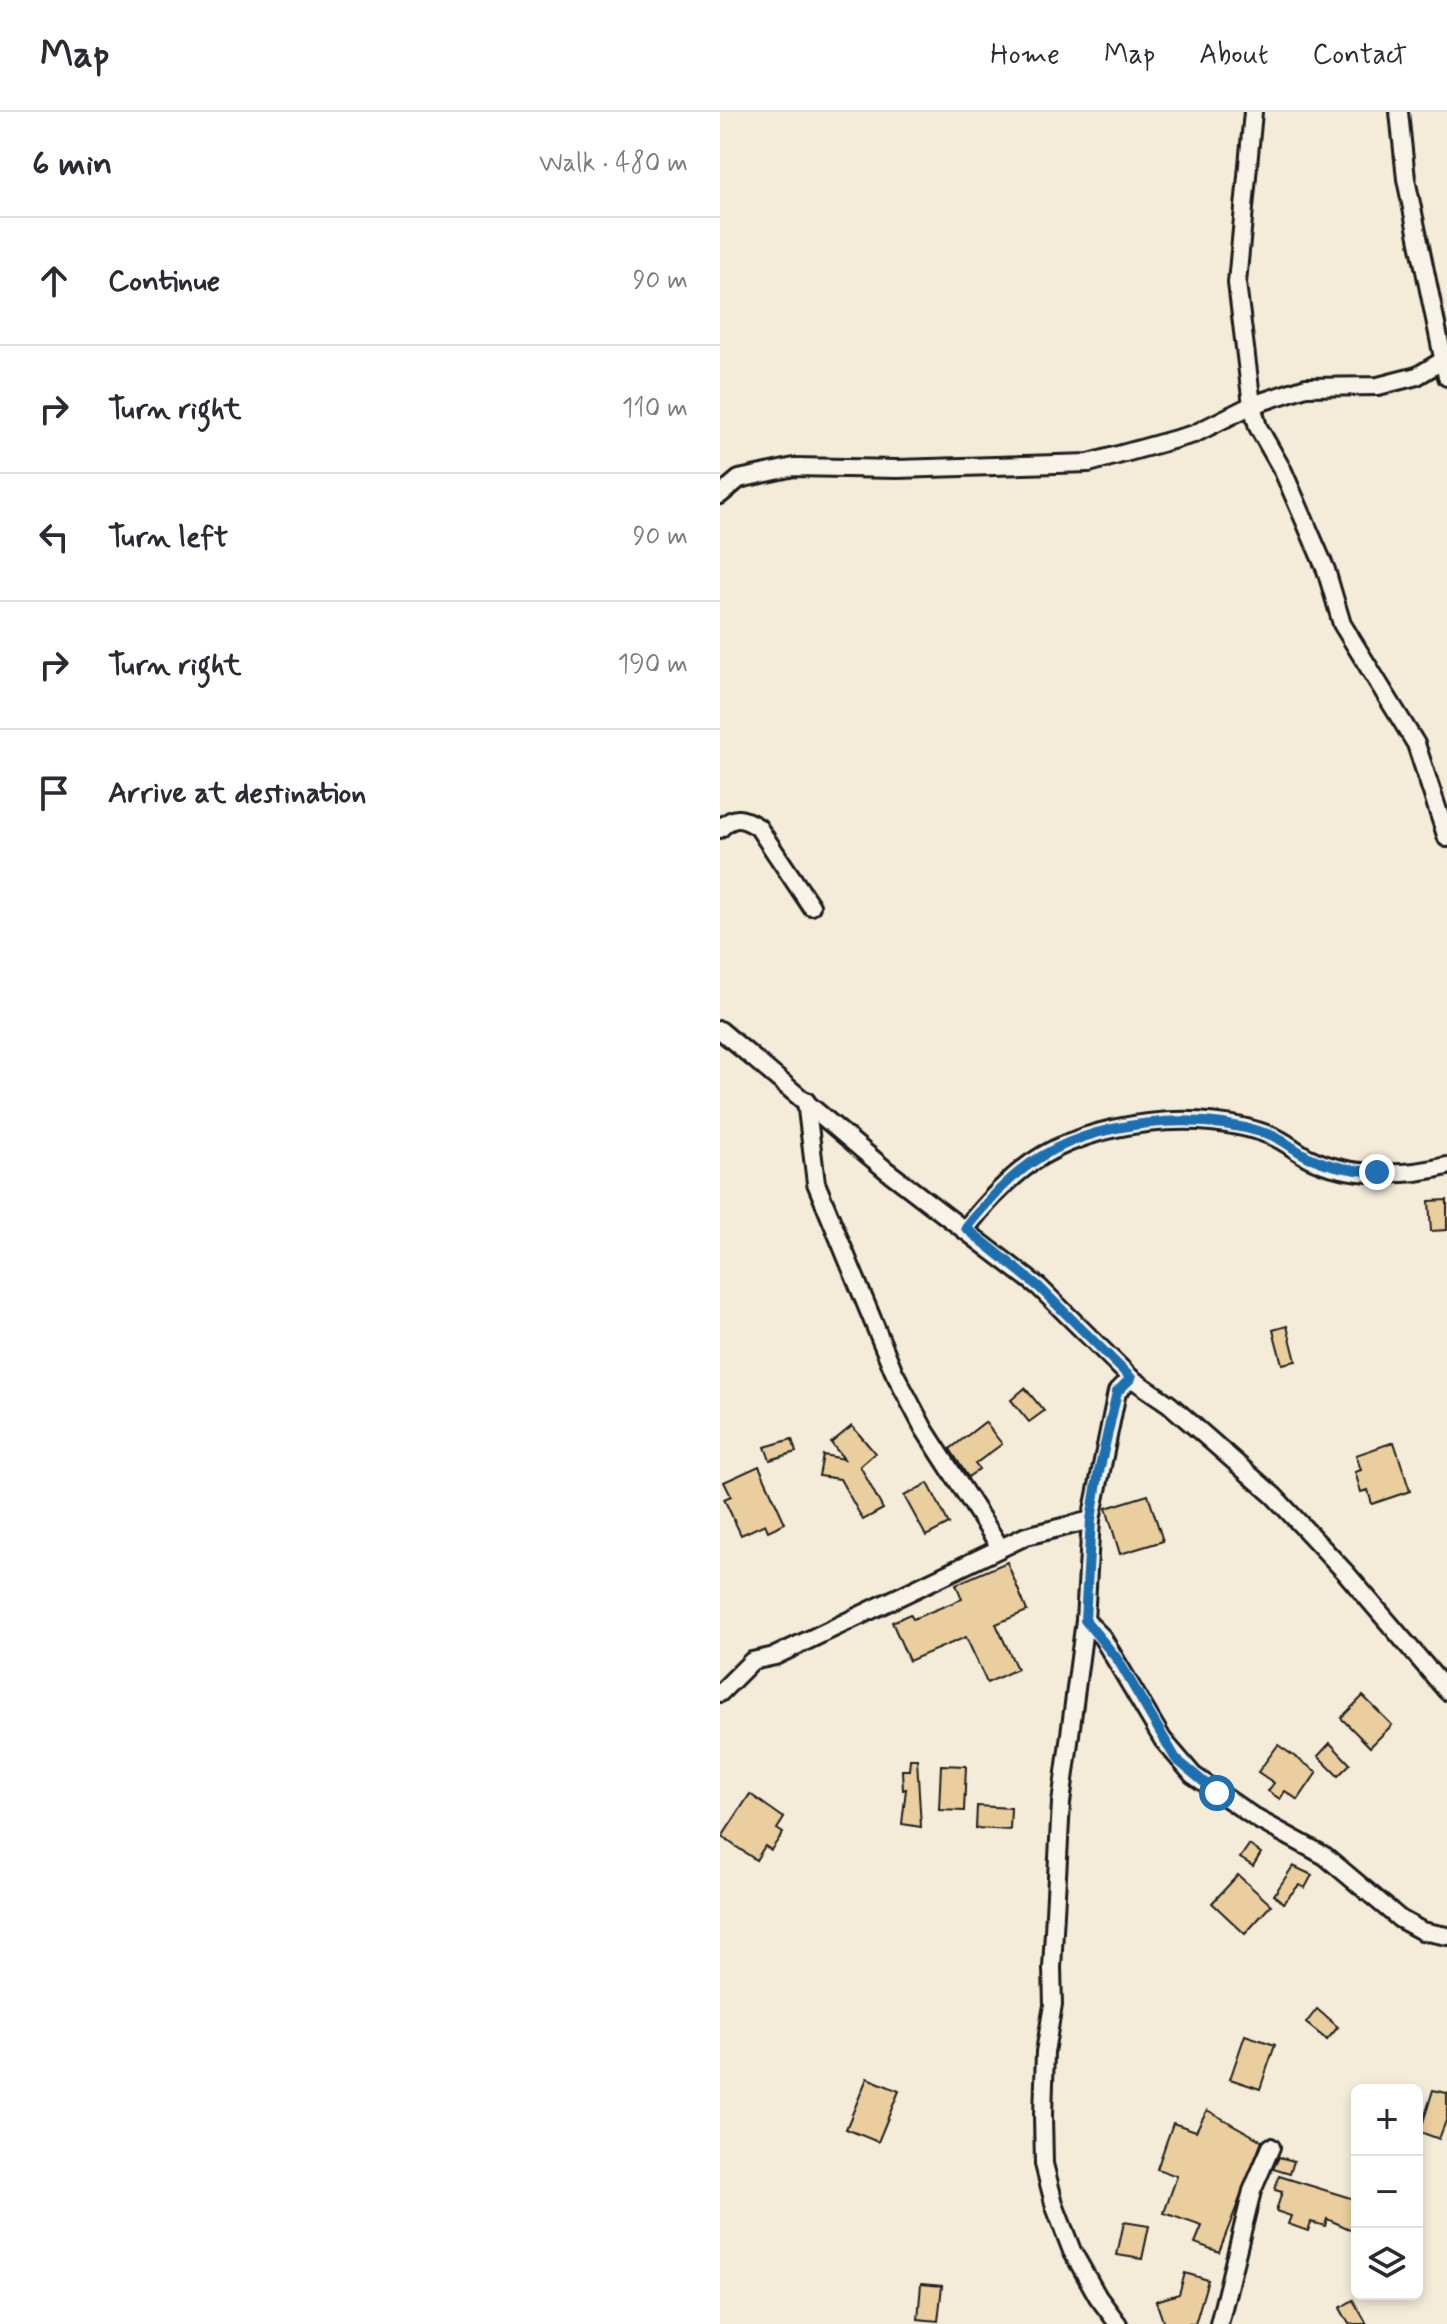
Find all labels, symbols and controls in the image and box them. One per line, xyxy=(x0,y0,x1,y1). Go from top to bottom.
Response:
text: Map xyxy=(40,31,110,80)
text: Home xyxy=(990,37,1060,74)
text: Map xyxy=(1104,37,1155,74)
text: About xyxy=(1199,37,1268,74)
text: Contact xyxy=(1312,37,1407,74)
text: 6 min xyxy=(32,142,112,187)
text: Walk · 480 m xyxy=(539,147,688,181)
icon: ahead xyxy=(32,259,76,303)
text: Continue xyxy=(108,262,220,301)
text: 90 m xyxy=(633,264,688,298)
icon: right xyxy=(32,387,76,431)
text: Turn right xyxy=(108,390,241,429)
text: 110 m xyxy=(622,392,688,426)
icon: left xyxy=(32,515,76,559)
text: Turn left xyxy=(108,518,228,557)
text: 90 m xyxy=(633,520,688,554)
icon: right xyxy=(32,643,76,687)
text: Turn right xyxy=(108,646,241,685)
text: 190 m xyxy=(618,648,688,682)
icon: arrive xyxy=(32,771,76,815)
text: Arrive at destination xyxy=(108,774,366,813)
route end xyxy=(1359,1154,1395,1190)
route start xyxy=(1199,1775,1235,1811)
map controls xyxy=(1351,2084,1423,2300)
button: + xyxy=(1351,2084,1423,2156)
button: − xyxy=(1351,2156,1423,2228)
button: layers xyxy=(1351,2228,1423,2300)

